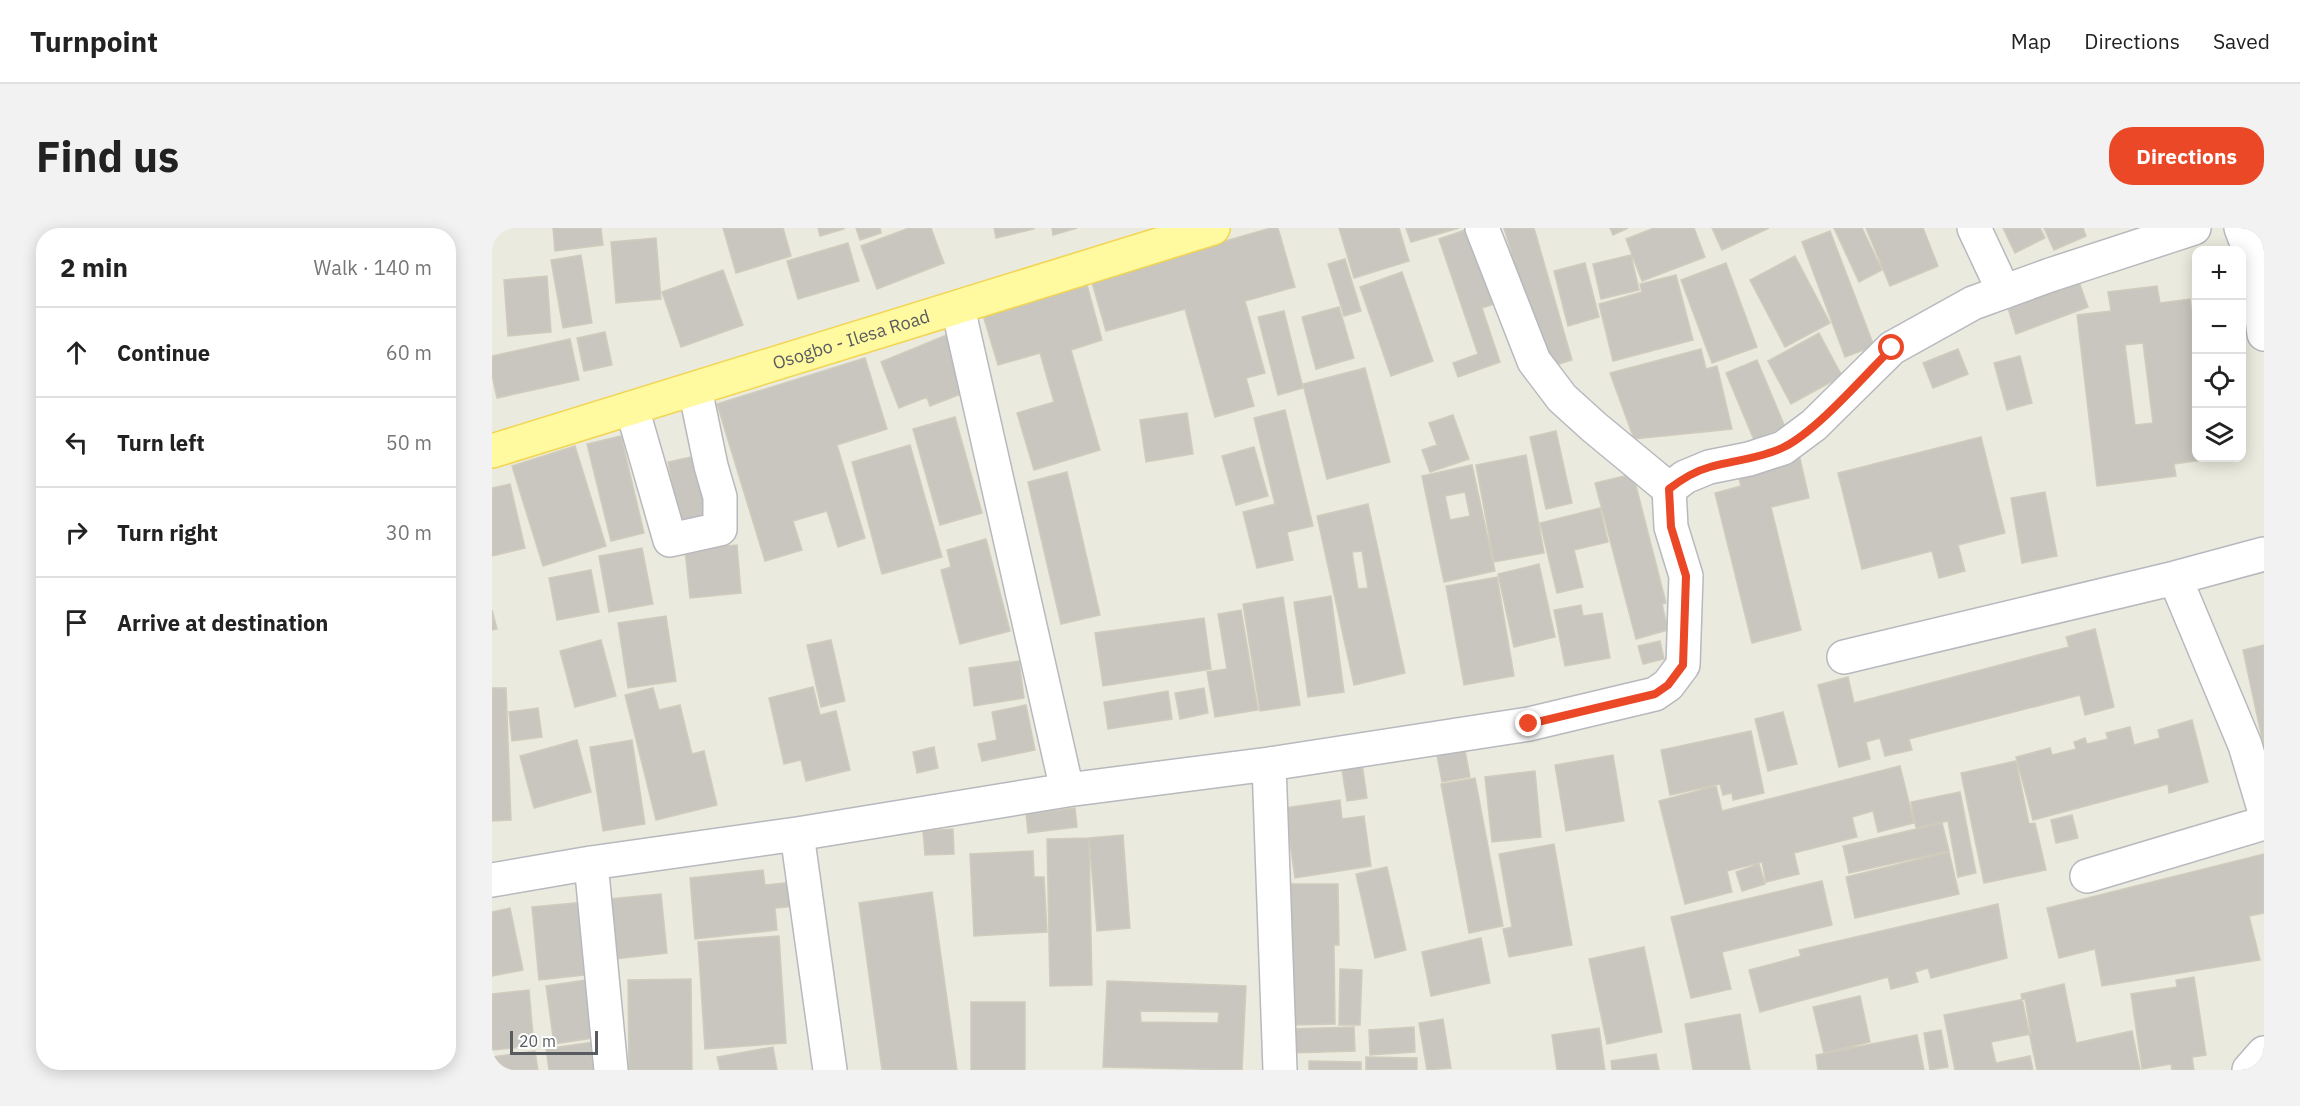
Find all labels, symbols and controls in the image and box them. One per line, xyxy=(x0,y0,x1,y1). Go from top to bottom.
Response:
text: Turnpoint xyxy=(30,23,158,60)
text: Map xyxy=(2011,27,2051,55)
text: Directions xyxy=(2084,27,2180,55)
text: Saved xyxy=(2213,27,2270,55)
button: Directions xyxy=(2109,127,2264,185)
text: Find us xyxy=(36,129,179,184)
map controls xyxy=(2192,246,2246,462)
button: + xyxy=(2192,246,2246,300)
text: 2 min xyxy=(60,250,128,284)
text: Walk · 140 m xyxy=(314,254,432,281)
button: − xyxy=(2192,300,2246,354)
street label: Osogbo - Ilesa Road xyxy=(770,304,933,375)
route start xyxy=(1878,334,1904,360)
icon: ahead xyxy=(60,336,93,369)
text: Continue xyxy=(117,338,210,367)
text: 60 m xyxy=(386,339,432,366)
button: locate xyxy=(2192,354,2246,408)
button: layers xyxy=(2192,408,2246,462)
icon: left xyxy=(60,426,93,459)
text: Turn left xyxy=(117,428,205,457)
text: 50 m xyxy=(386,429,432,456)
icon: right xyxy=(60,516,93,549)
text: Turn right xyxy=(117,518,218,547)
text: 30 m xyxy=(386,519,432,546)
icon: arrive xyxy=(60,606,93,639)
text: Arrive at destination xyxy=(117,608,328,637)
route end xyxy=(1515,710,1541,736)
scale bar xyxy=(510,1028,598,1056)
text: 20 m xyxy=(519,1031,556,1051)

